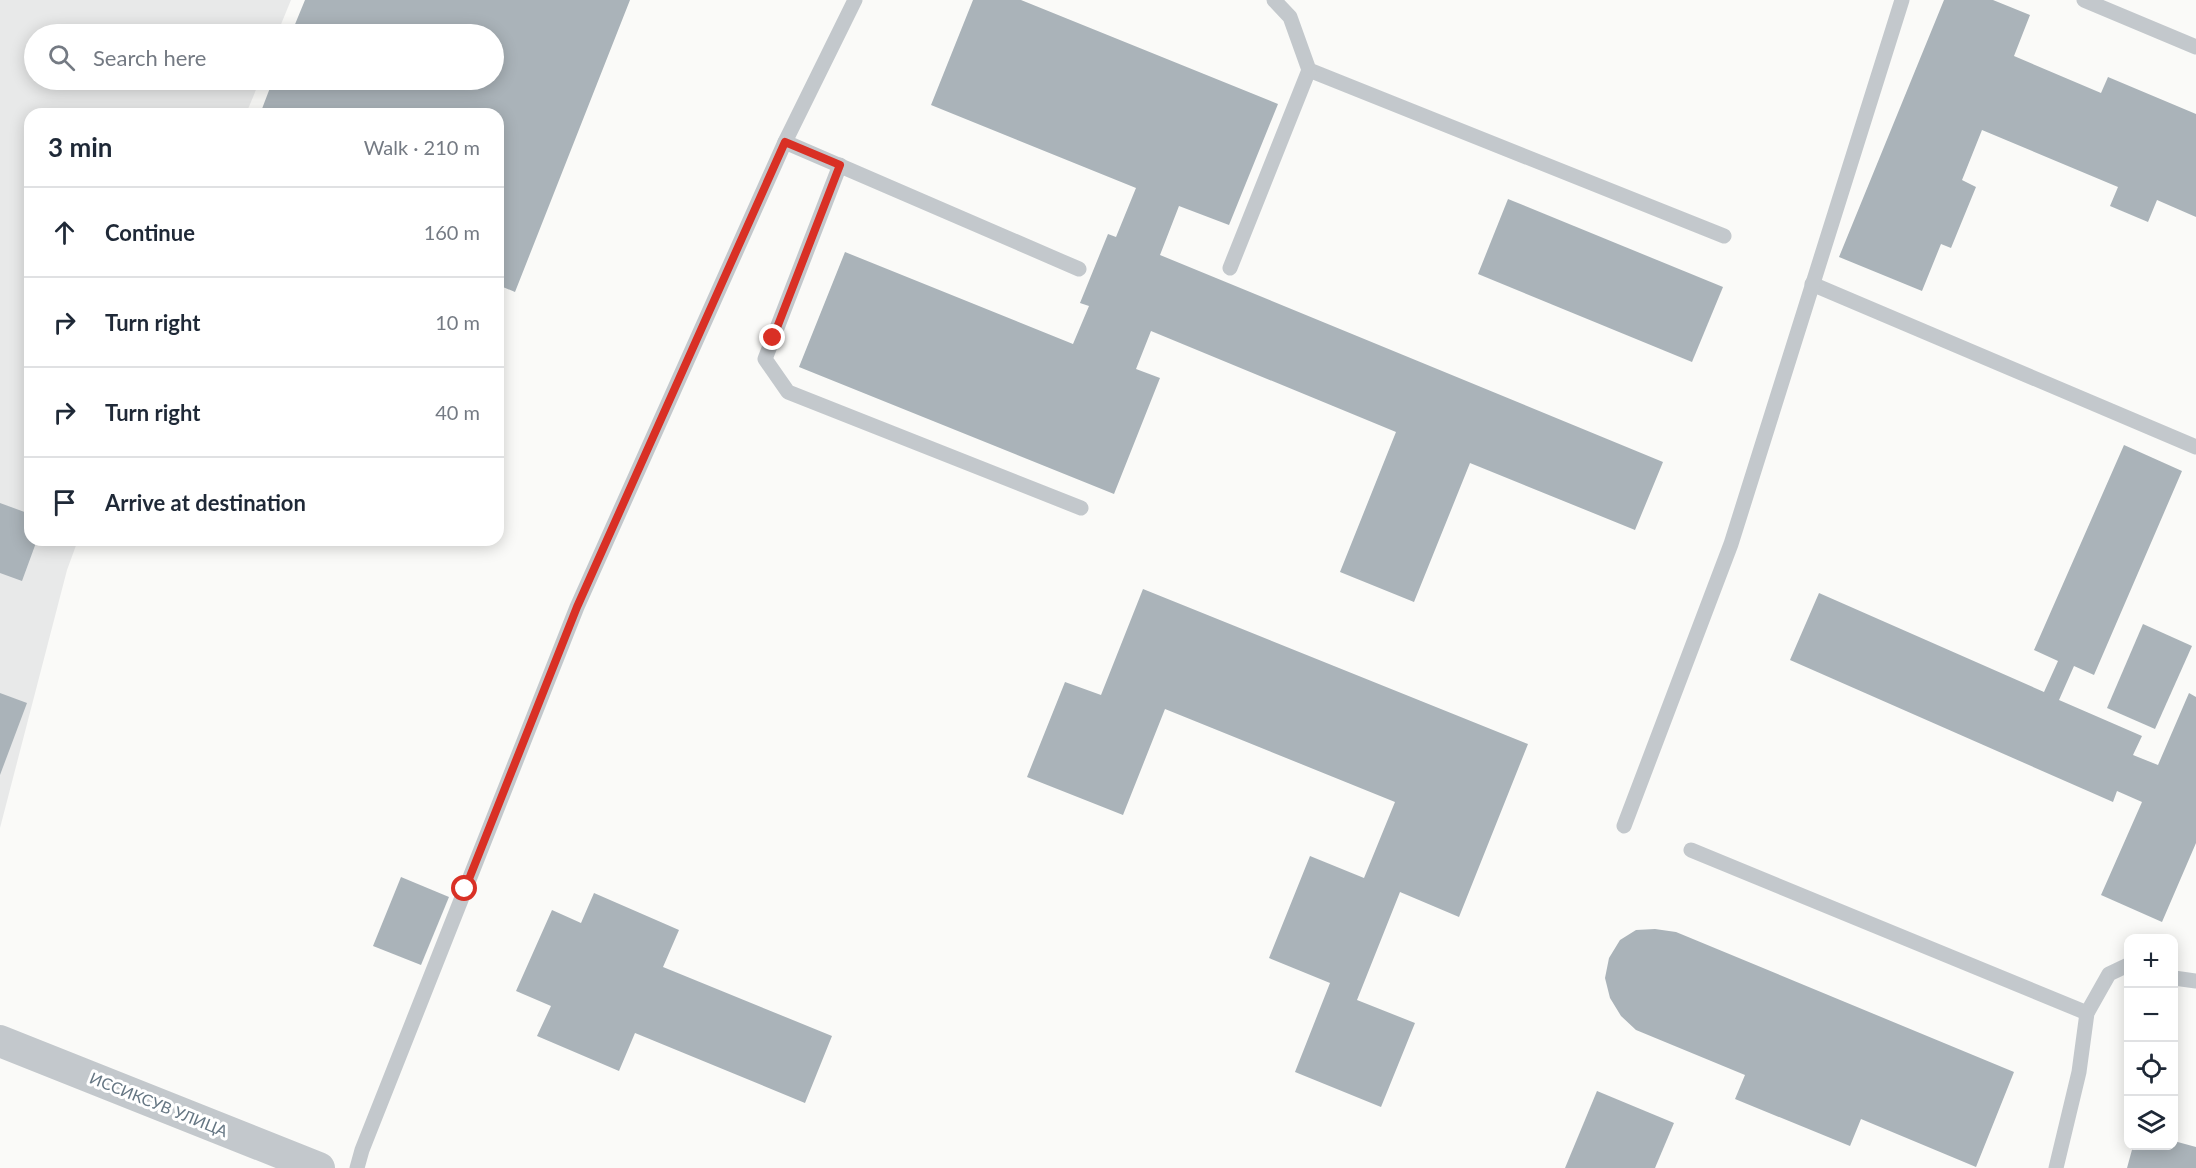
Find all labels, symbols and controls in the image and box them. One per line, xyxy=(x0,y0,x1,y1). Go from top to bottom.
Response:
search box xyxy=(24,24,504,90)
icon: search xyxy=(45,41,78,74)
text: Search here xyxy=(93,44,206,71)
text: 3 min xyxy=(48,131,112,163)
text: Walk · 210 m xyxy=(364,135,480,159)
icon: ahead xyxy=(48,216,81,249)
text: Continue xyxy=(105,219,195,246)
text: 160 m xyxy=(424,220,480,244)
icon: right xyxy=(48,306,81,339)
text: Turn right xyxy=(105,309,200,336)
text: 10 m xyxy=(435,310,480,334)
route end xyxy=(759,324,785,350)
icon: right xyxy=(48,396,81,429)
text: Turn right xyxy=(105,399,200,426)
text: 40 m xyxy=(435,400,480,424)
icon: arrive xyxy=(48,486,81,519)
text: Arrive at destination xyxy=(105,489,306,516)
route start xyxy=(451,875,477,901)
map controls xyxy=(2124,934,2178,1150)
button: + xyxy=(2124,934,2178,988)
button: − xyxy=(2124,988,2178,1042)
button: locate xyxy=(2124,1042,2178,1096)
street label: ИССИКСУВ УЛИЦА xyxy=(87,1068,231,1140)
button: layers xyxy=(2124,1096,2178,1150)

